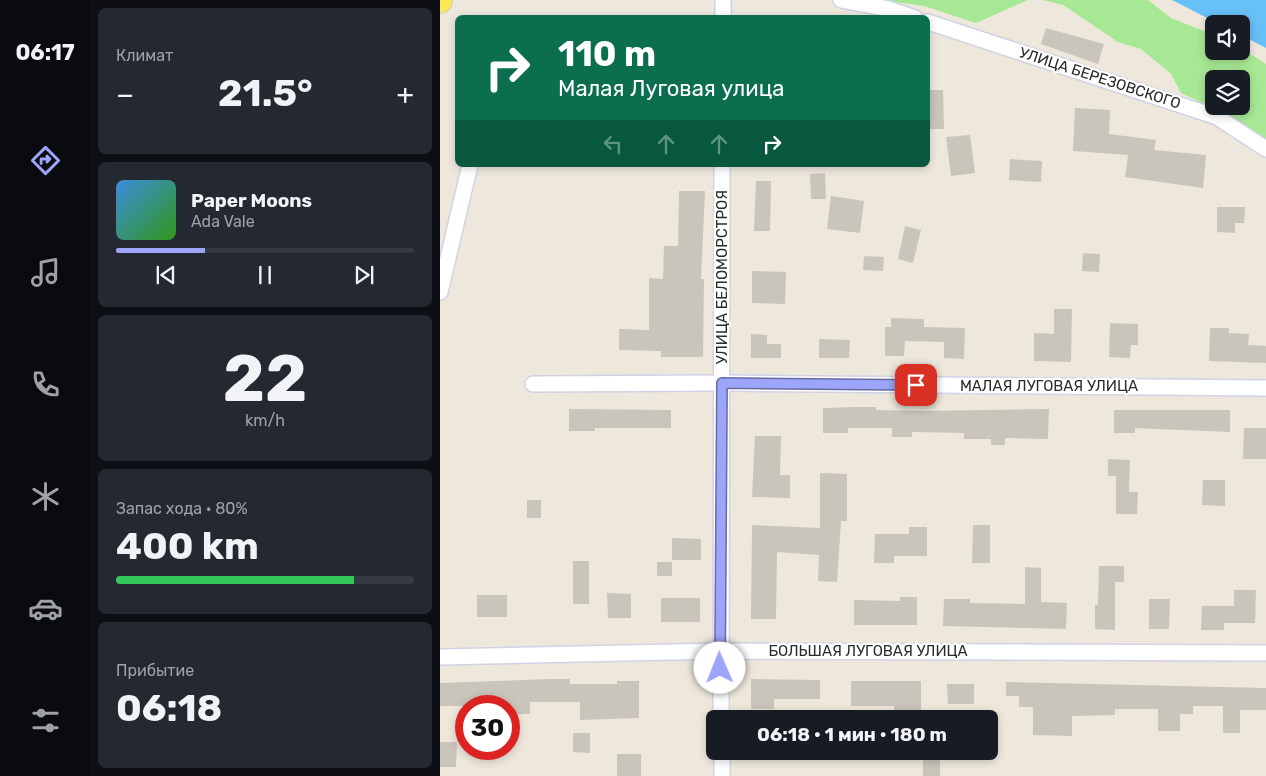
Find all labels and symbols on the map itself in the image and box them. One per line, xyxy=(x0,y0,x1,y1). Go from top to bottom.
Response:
street label: УЛИЦА БЕРЕЗОВСКОГО xyxy=(1017,43,1183,113)
street label: УЛИЦА БЕЛОМОРСТРОЯ xyxy=(713,190,731,364)
pin xyxy=(895,364,937,406)
street label: МАЛАЯ ЛУГОВАЯ УЛИЦА xyxy=(960,377,1138,395)
position arrow xyxy=(693,641,745,693)
street label: БОЛЬШАЯ ЛУГОВАЯ УЛИЦА xyxy=(768,642,968,660)
speed limit sign: 30 xyxy=(455,695,520,760)

